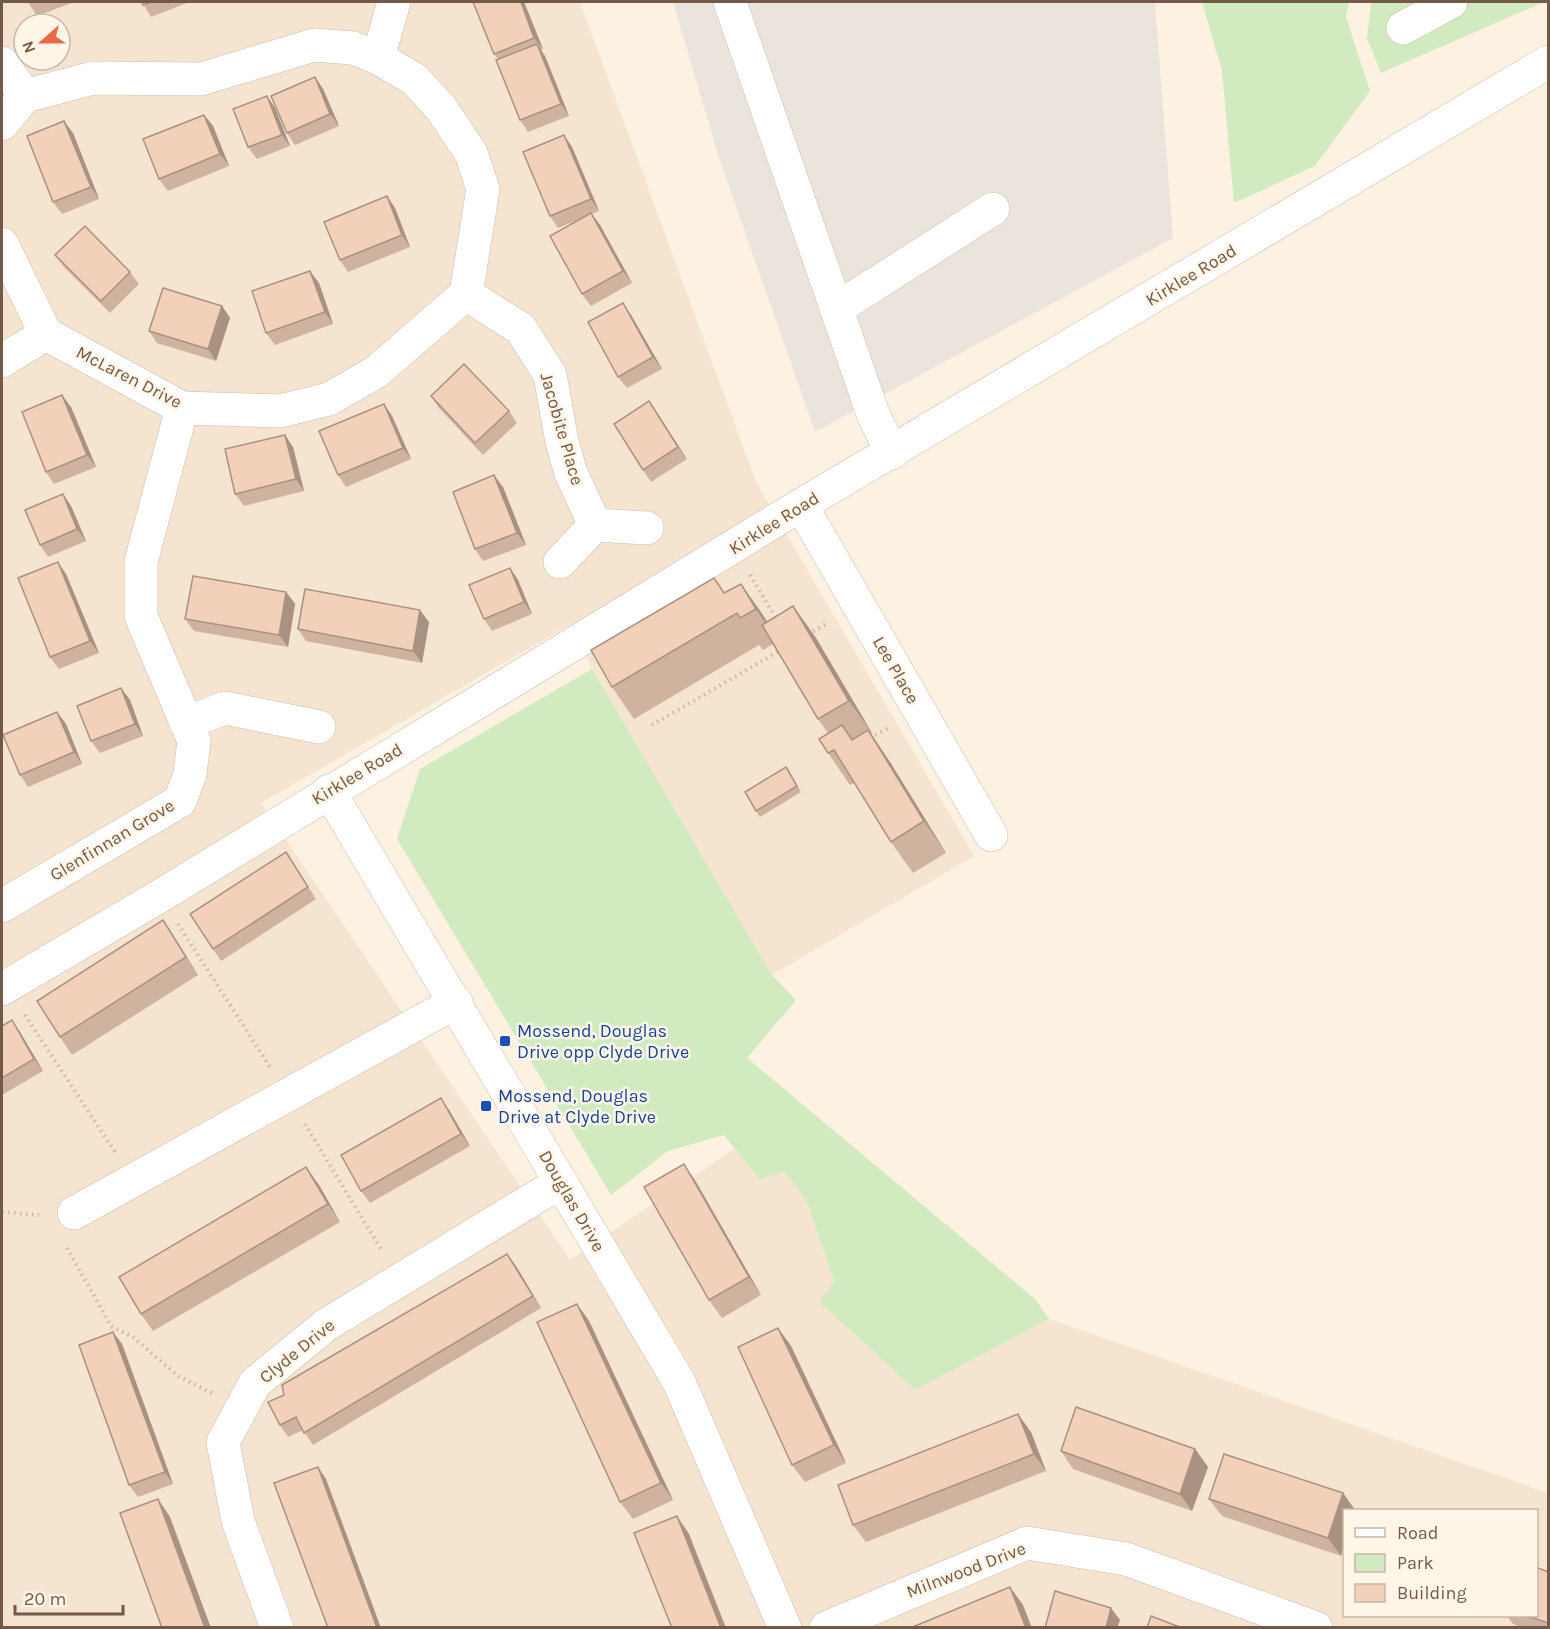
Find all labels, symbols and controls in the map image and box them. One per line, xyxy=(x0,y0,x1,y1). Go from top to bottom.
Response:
north arrow xyxy=(12,12,72,72)
text: N xyxy=(18,38,39,56)
street label: Kirklee Road xyxy=(1142,239,1240,311)
street label: McLaren Drive xyxy=(72,341,186,413)
street label: Jacobite Place xyxy=(535,370,589,488)
street label: Kirklee Road xyxy=(725,487,823,559)
street label: Lee Place xyxy=(868,632,924,708)
street label: Kirklee Road xyxy=(308,738,406,810)
street label: Glenfinnan Grove xyxy=(46,794,178,886)
place label: Mossend, Douglas Drive opp Clyde Drive xyxy=(517,1020,689,1063)
marker: Mossend, Douglas Drive opp Clyde Drive xyxy=(498,1034,512,1048)
place label: Mossend, Douglas Drive at Clyde Drive xyxy=(498,1085,656,1128)
marker: Mossend, Douglas Drive at Clyde Drive xyxy=(479,1099,493,1113)
street label: Douglas Drive xyxy=(534,1146,610,1256)
street label: Clyde Drive xyxy=(255,1314,339,1388)
legend xyxy=(1343,1509,1538,1617)
text: Road xyxy=(1397,1522,1438,1544)
street label: Milnwood Drive xyxy=(903,1537,1029,1603)
text: Park xyxy=(1397,1552,1434,1574)
scale bar xyxy=(15,1578,123,1616)
text: Building xyxy=(1397,1582,1467,1604)
text: 20 m xyxy=(24,1588,66,1610)

